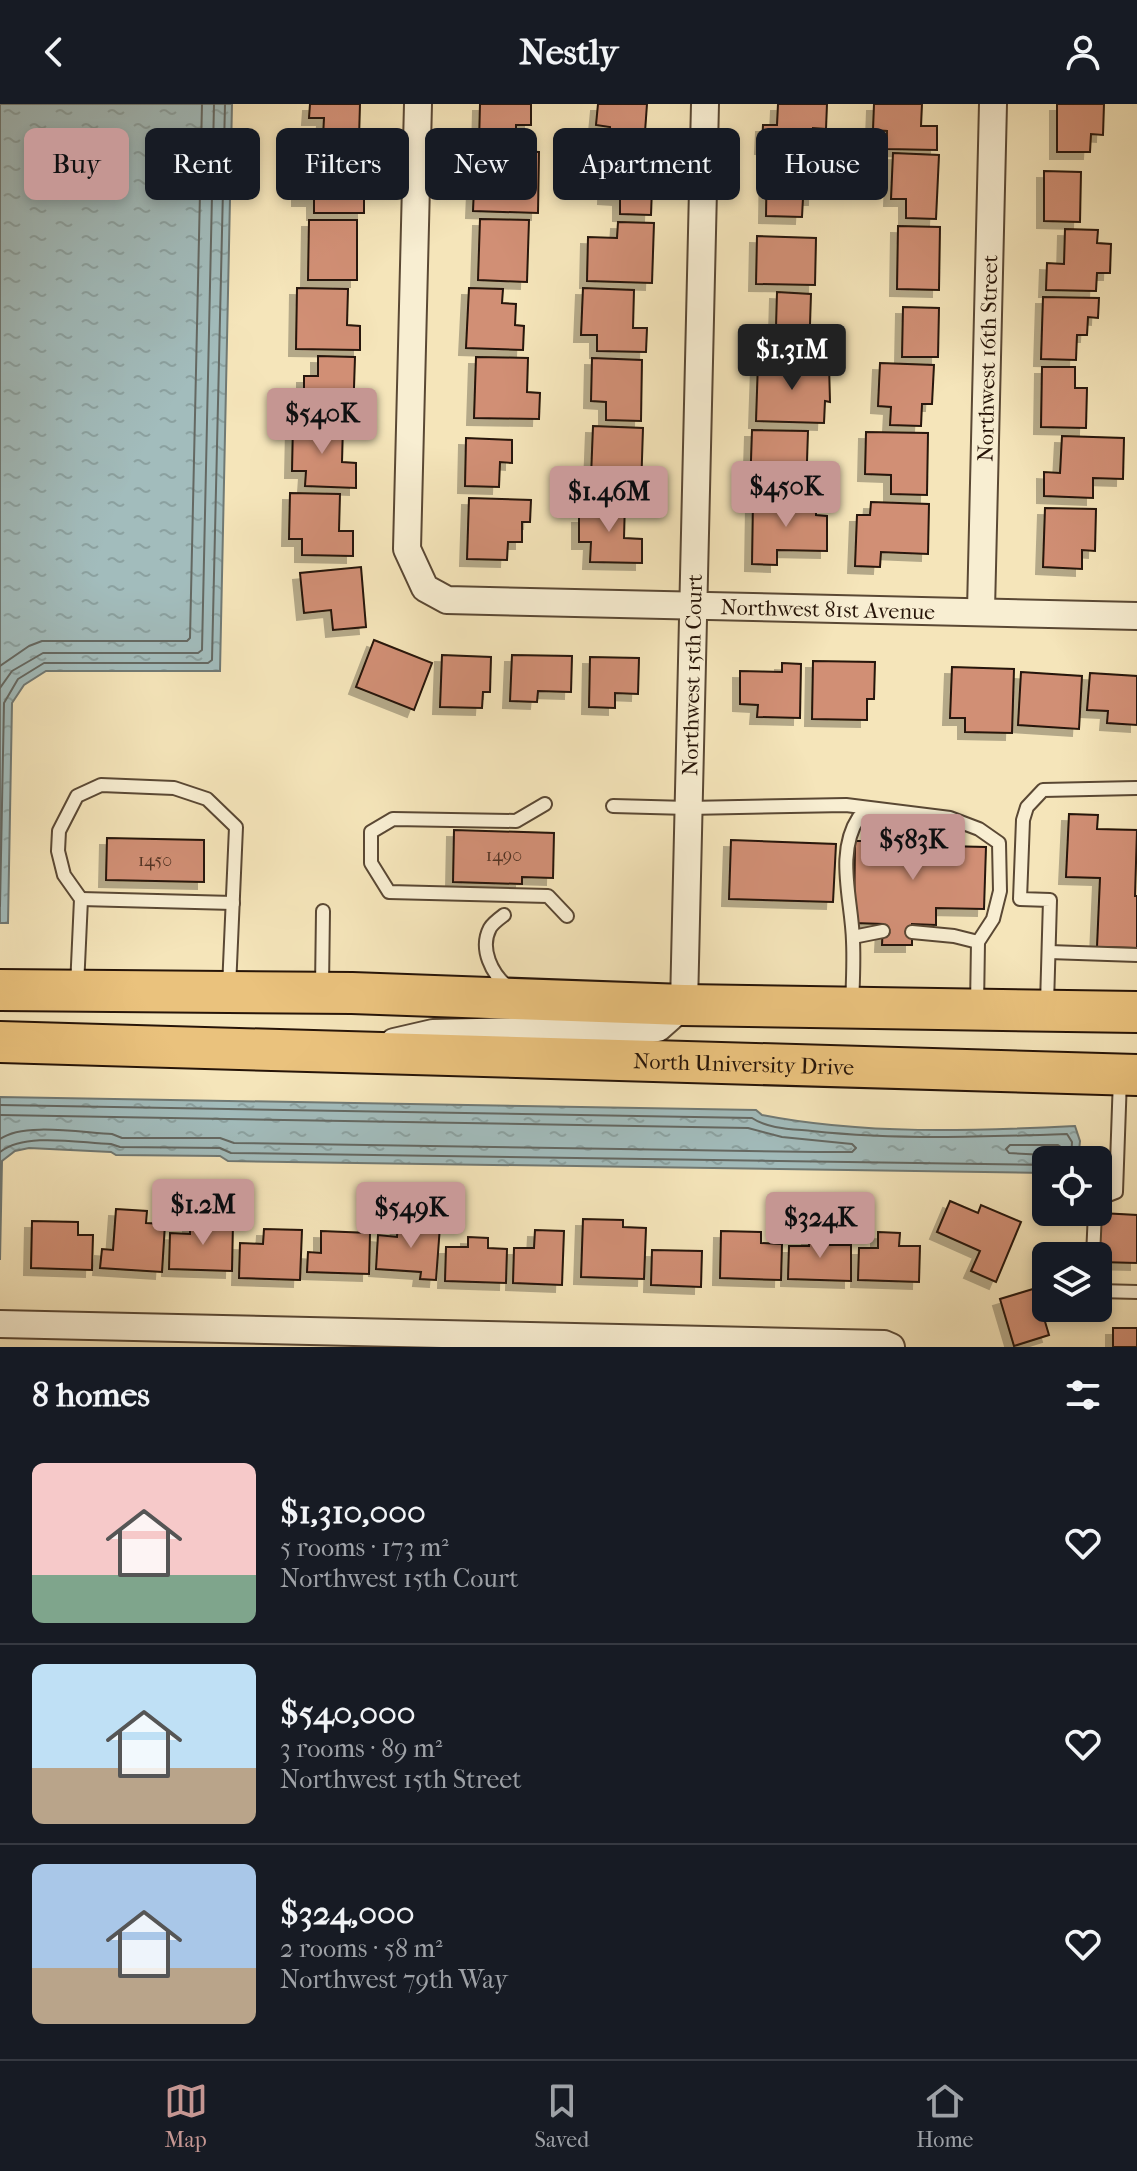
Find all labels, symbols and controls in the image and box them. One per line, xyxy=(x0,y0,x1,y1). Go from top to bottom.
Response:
icon: back xyxy=(32,30,76,74)
icon: person xyxy=(1061,30,1105,74)
text: Nestly xyxy=(519,31,618,73)
chip: Buy xyxy=(24,128,129,200)
chip: Rent xyxy=(145,128,260,200)
chip: Filters xyxy=(276,128,409,200)
chip: New xyxy=(425,128,537,200)
chip: Apartment xyxy=(553,128,740,200)
chip: House xyxy=(756,128,888,200)
street label: Northwest 16th Street xyxy=(973,254,1003,462)
pin: $1.31M xyxy=(727,324,857,392)
text: $1.31M xyxy=(756,334,828,365)
pin: $540K xyxy=(266,388,378,456)
text: $540K xyxy=(285,398,359,429)
pin: $450K xyxy=(730,461,842,529)
pin: $1.46M xyxy=(544,466,674,534)
text: $450K xyxy=(749,471,823,502)
text: $1.46M xyxy=(568,476,650,507)
street label: Northwest 15th Court xyxy=(677,574,708,776)
street label: Northwest 81st Avenue xyxy=(720,594,935,625)
pin: $583K xyxy=(857,814,969,882)
text: $583K xyxy=(879,824,947,855)
house number: 1490 xyxy=(486,845,522,866)
house number: 1450 xyxy=(138,850,172,871)
street label: North University Drive xyxy=(633,1048,855,1081)
map controls xyxy=(1032,1146,1112,1322)
button: locate xyxy=(1032,1146,1112,1226)
pin: $1.2M xyxy=(147,1179,259,1247)
pin: $549K xyxy=(355,1182,467,1250)
text: $1.2M xyxy=(170,1189,236,1220)
text: $549K xyxy=(374,1192,448,1223)
pin: $324K xyxy=(764,1192,876,1260)
text: $324K xyxy=(784,1202,856,1233)
button: layers xyxy=(1032,1242,1112,1322)
icon: filters xyxy=(1061,1373,1105,1417)
text: 8 homes xyxy=(32,1375,150,1415)
text: $1,310,000 xyxy=(280,1492,426,1532)
icon: home xyxy=(96,1495,192,1591)
icon: heart xyxy=(1061,1521,1105,1565)
text: 5 rooms · 173 m² xyxy=(280,1532,449,1563)
text: Northwest 15th Court xyxy=(280,1563,518,1594)
text: $540,000 xyxy=(280,1693,416,1733)
icon: home xyxy=(96,1696,192,1792)
icon: heart xyxy=(1061,1722,1105,1766)
text: 3 rooms · 89 m² xyxy=(280,1733,442,1764)
text: Northwest 15th Street xyxy=(280,1764,521,1795)
text: $324,000 xyxy=(280,1893,414,1933)
icon: home xyxy=(96,1896,192,1992)
icon: heart xyxy=(1061,1922,1105,1966)
text: 2 rooms · 58 m² xyxy=(280,1933,443,1964)
text: Northwest 79th Way xyxy=(280,1964,508,1995)
tab: Map xyxy=(164,2079,208,2153)
tab: Saved xyxy=(535,2079,589,2153)
tab: Home xyxy=(916,2079,973,2153)

